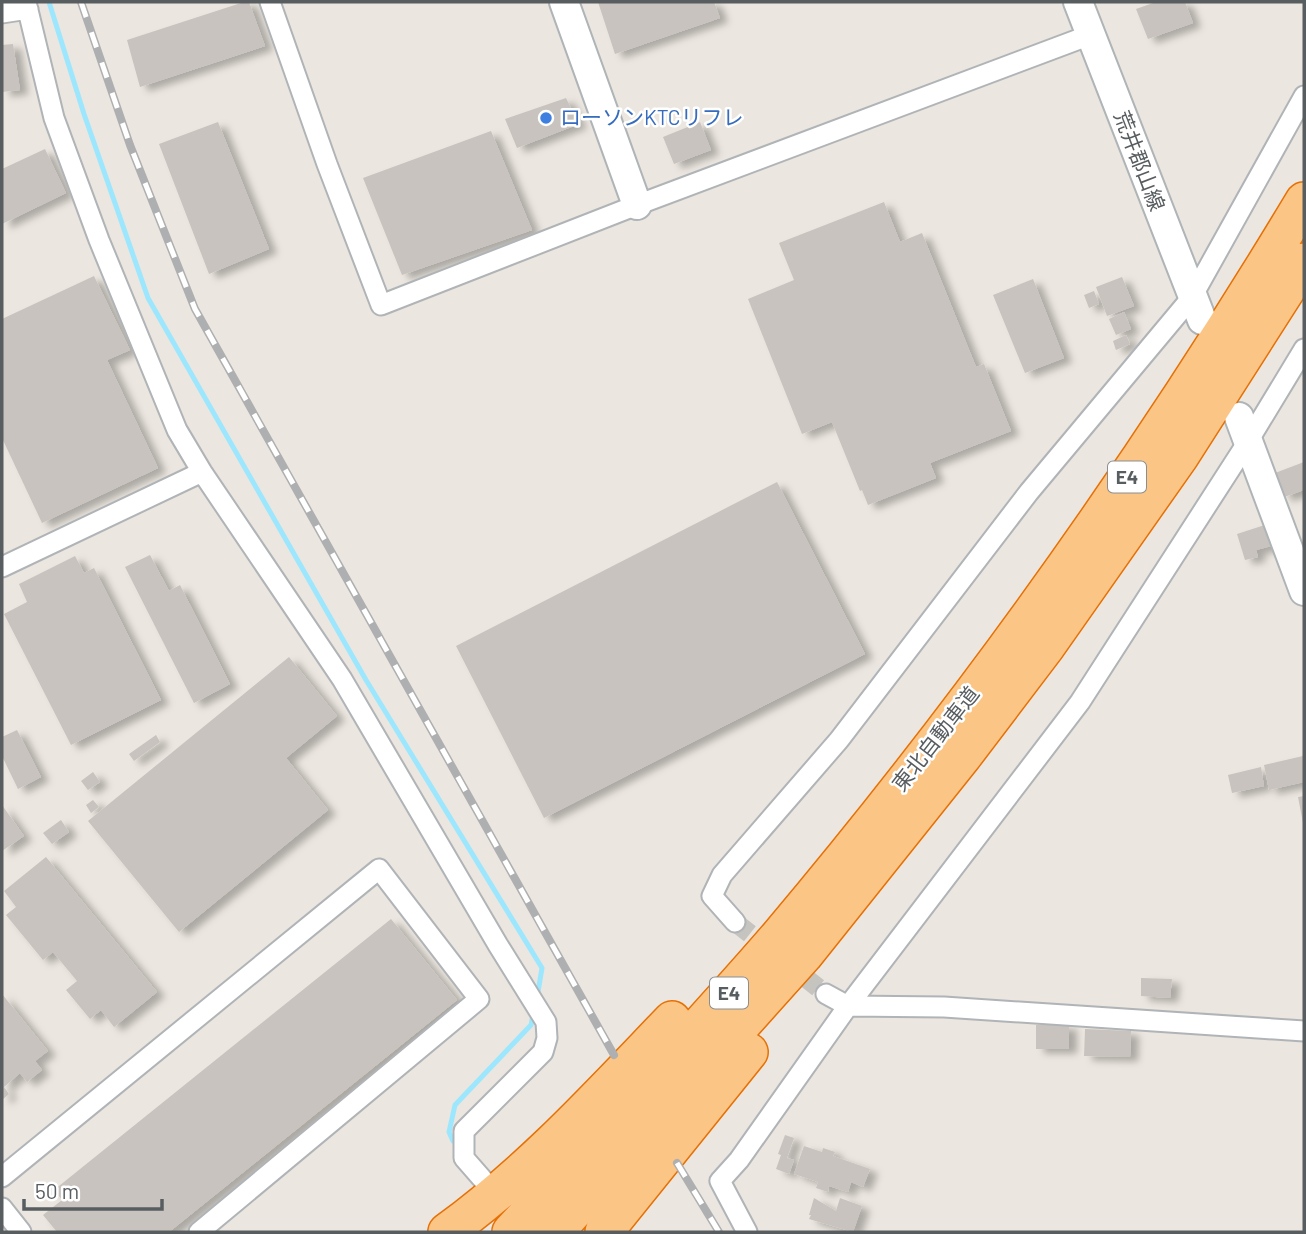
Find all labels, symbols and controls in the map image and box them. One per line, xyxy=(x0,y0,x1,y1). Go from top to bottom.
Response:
place label: ローソンKTCリフレ xyxy=(560,104,744,129)
street label: 荒井郡山線 xyxy=(1110,107,1171,214)
marker: ローソンKTCリフレ xyxy=(538,110,554,126)
road number: E4 xyxy=(1108,462,1146,492)
street label: 東北自動車道 xyxy=(886,681,983,795)
road number: E4 xyxy=(710,978,748,1009)
scale bar xyxy=(24,1168,163,1212)
text: 50 m xyxy=(35,1178,79,1203)

